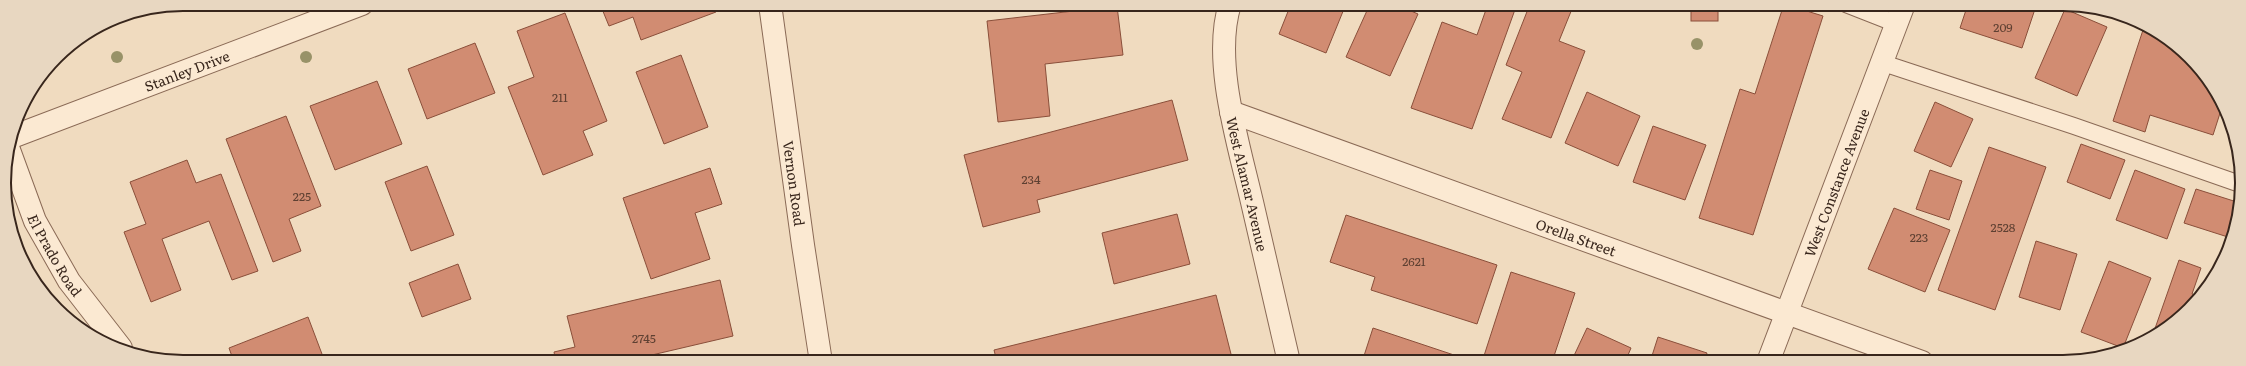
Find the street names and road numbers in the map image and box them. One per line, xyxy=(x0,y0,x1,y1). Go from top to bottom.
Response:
street label: Stanley Drive xyxy=(141,45,232,96)
street label: West Constance Avenue xyxy=(1799,105,1873,260)
street label: West Alamar Avenue xyxy=(1222,115,1273,253)
street label: Vernon Road xyxy=(779,139,810,228)
street label: El Prado Road xyxy=(23,211,87,301)
street label: Orella Street xyxy=(1533,213,1619,261)

